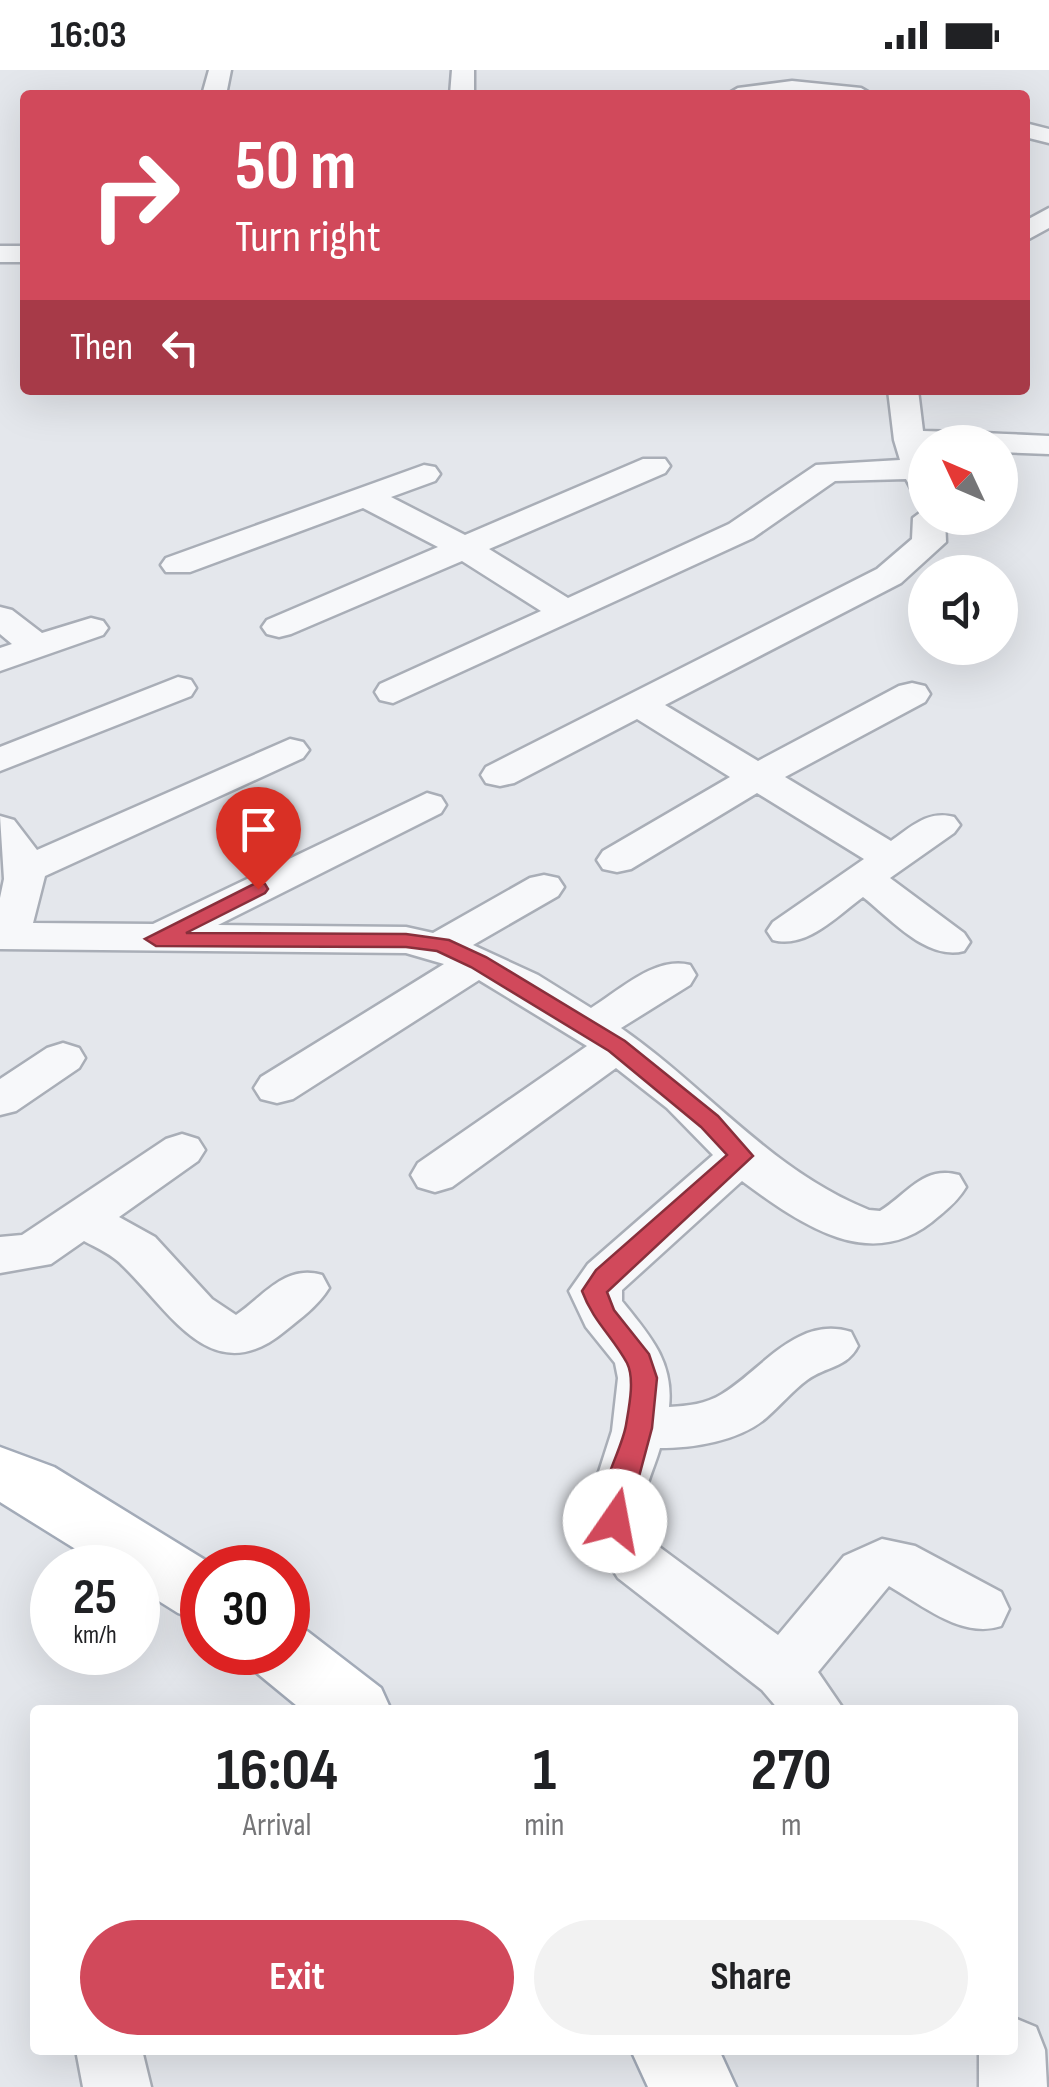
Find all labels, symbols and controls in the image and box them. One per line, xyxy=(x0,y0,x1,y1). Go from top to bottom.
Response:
text: 16:03 xyxy=(50,13,126,58)
text: 50 m xyxy=(235,125,356,209)
icon: right xyxy=(70,130,200,260)
text: Turn right xyxy=(235,210,381,265)
icon: left xyxy=(153,320,208,375)
text: Then xyxy=(70,325,133,370)
north arrow xyxy=(908,425,1018,535)
map controls xyxy=(908,425,1018,665)
button: sound xyxy=(908,555,1018,665)
pin xyxy=(216,787,301,890)
icon: arrive xyxy=(231,802,286,857)
position arrow xyxy=(563,1469,667,1573)
speed limit sign: 30 xyxy=(180,1545,310,1675)
text: 25 xyxy=(73,1568,117,1628)
text: km/h xyxy=(73,1620,117,1651)
text: 16:04 xyxy=(216,1735,338,1807)
text: 1 xyxy=(533,1735,556,1807)
text: 270 xyxy=(751,1735,832,1807)
text: Arrival xyxy=(243,1806,312,1845)
text: min xyxy=(524,1806,565,1845)
text: m xyxy=(781,1806,802,1845)
button: Exit xyxy=(80,1920,514,2035)
button: Share xyxy=(534,1920,968,2035)

